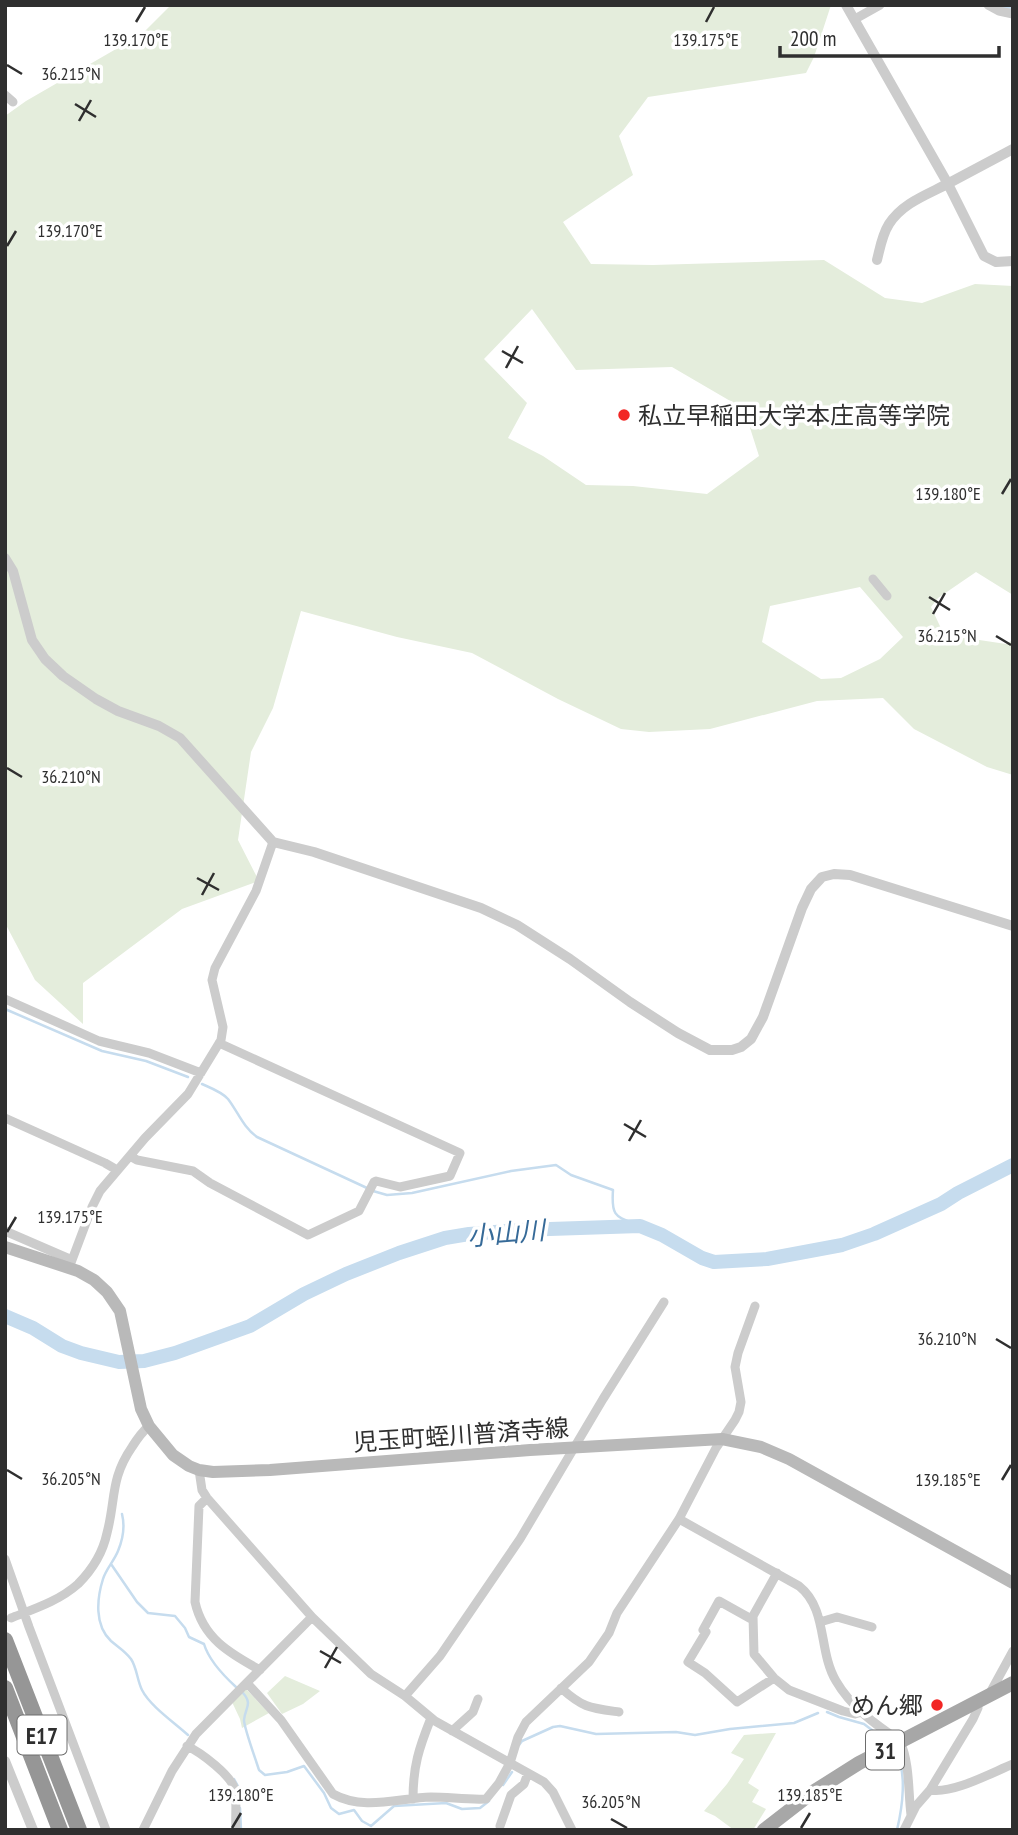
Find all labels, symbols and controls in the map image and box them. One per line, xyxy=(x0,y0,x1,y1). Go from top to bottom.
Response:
scale bar xyxy=(780,14,999,58)
text: 200 m xyxy=(790,25,836,52)
text: 139.170°E xyxy=(103,28,169,51)
text: 139.175°E xyxy=(673,28,739,51)
text: 36.215°N xyxy=(41,62,101,85)
text: 139.170°E xyxy=(37,219,103,242)
place label: 私立早稲田大学本庄高等学院 xyxy=(638,400,950,431)
marker: 私立早稲田大学本庄高等学院 xyxy=(616,407,632,423)
text: 139.180°E xyxy=(915,482,981,505)
text: 36.215°N xyxy=(917,624,977,647)
text: 36.210°N xyxy=(41,765,101,788)
text: 139.175°E xyxy=(37,1205,103,1228)
water label: 小山川 xyxy=(466,1213,549,1253)
text: 36.210°N xyxy=(917,1327,977,1350)
street label: 児玉町蛭川普済寺線 xyxy=(352,1412,570,1458)
text: 36.205°N xyxy=(41,1467,101,1490)
text: 139.185°E xyxy=(915,1468,981,1491)
place label: めん郷 xyxy=(851,1690,923,1721)
marker: めん郷 xyxy=(929,1697,945,1713)
road number: E17 xyxy=(18,1716,66,1754)
road number: 31 xyxy=(866,1730,904,1770)
text: 139.180°E xyxy=(208,1783,274,1806)
text: 139.185°E xyxy=(777,1783,843,1806)
text: 36.205°N xyxy=(581,1790,641,1813)

